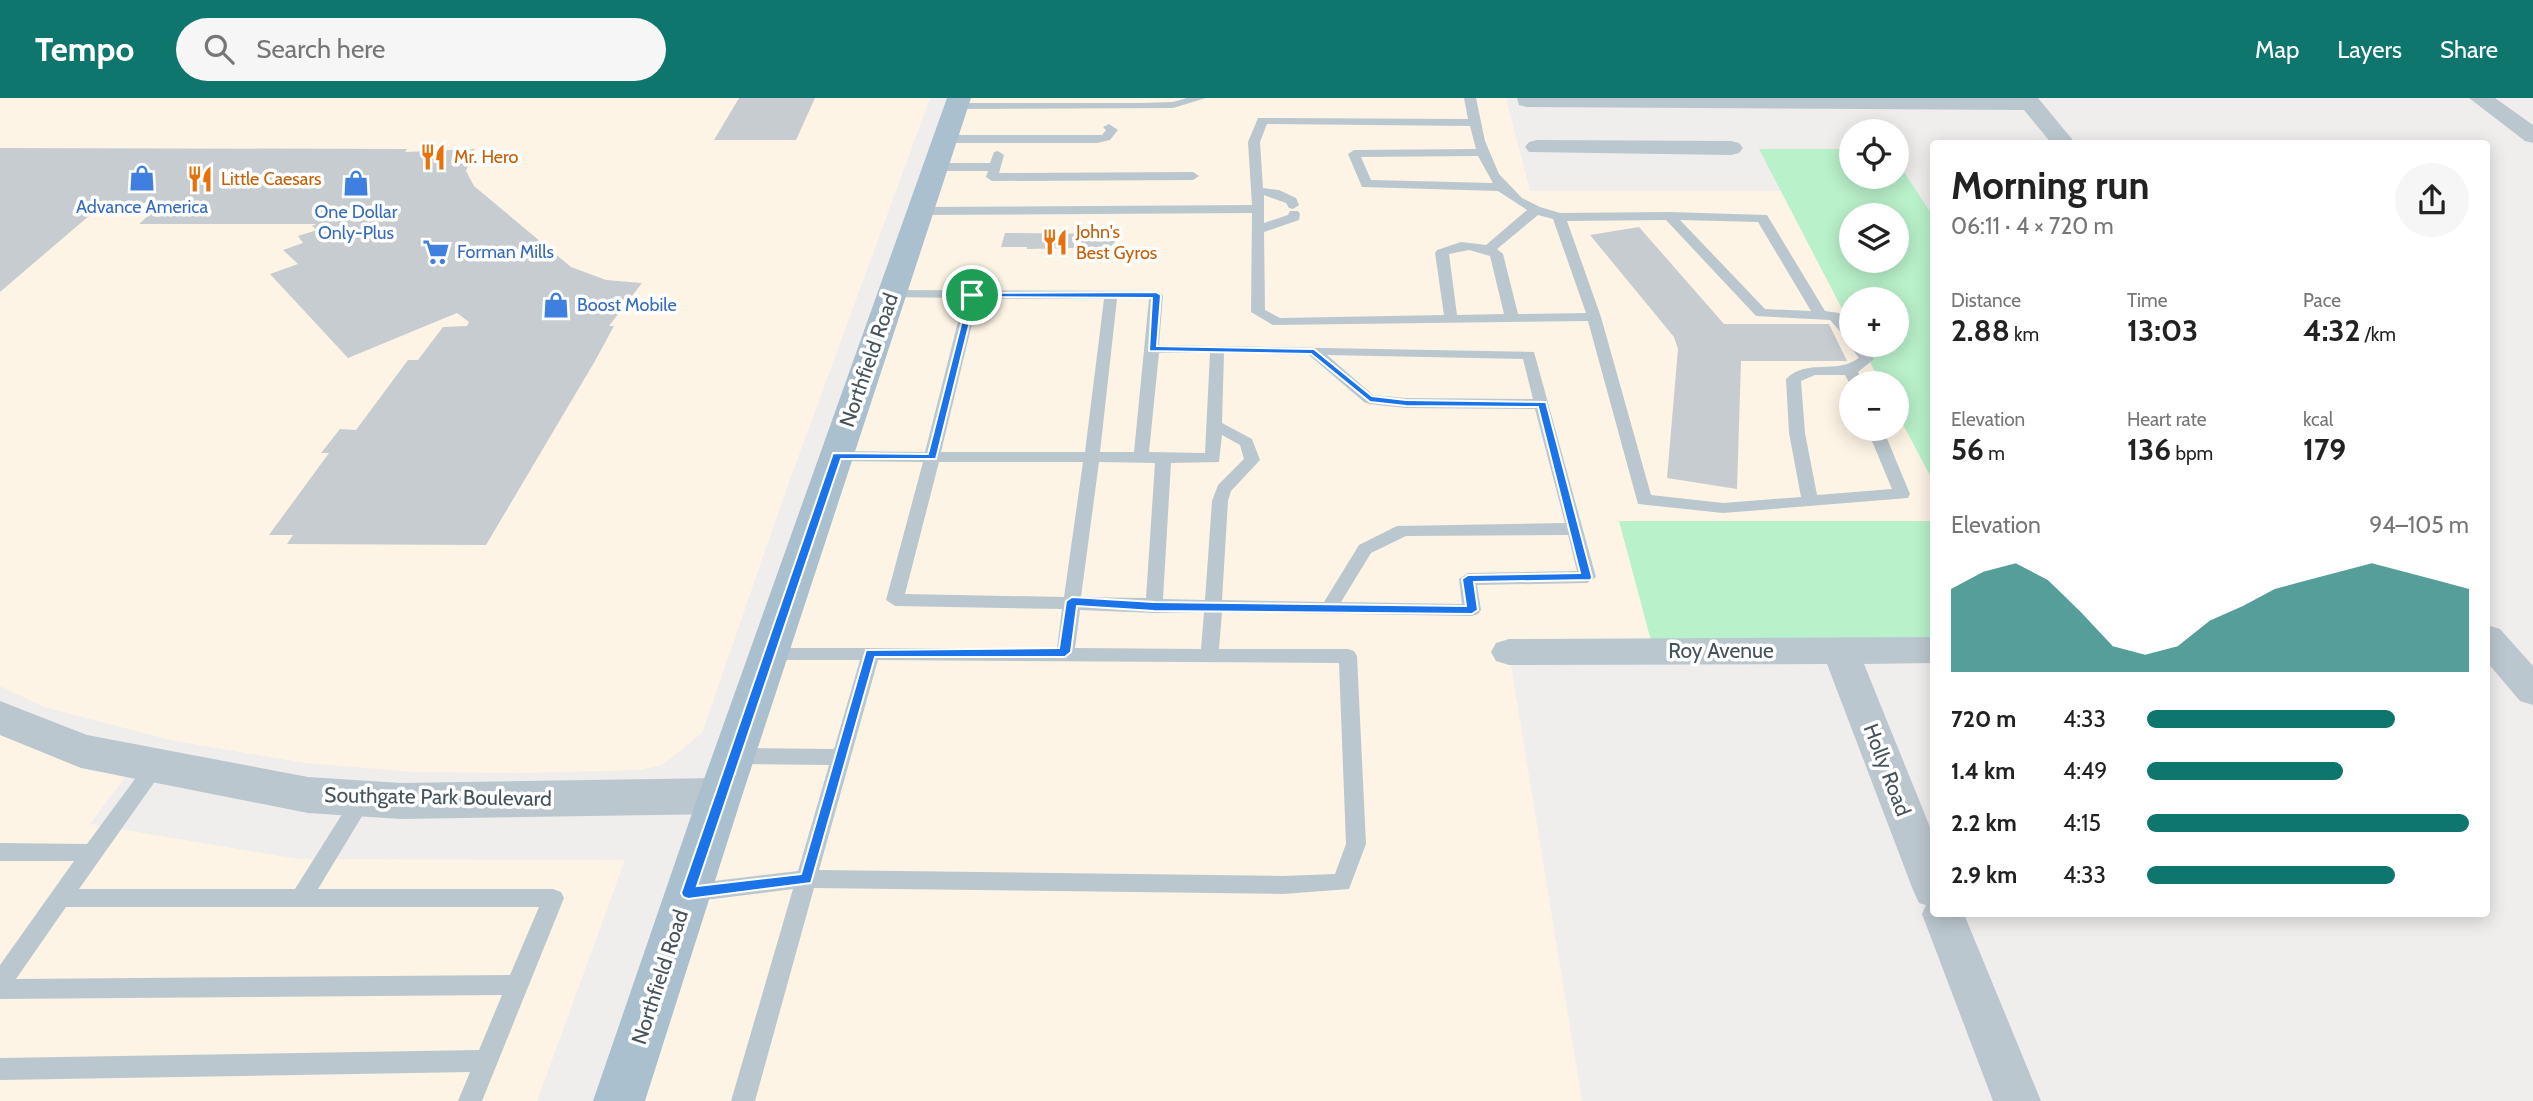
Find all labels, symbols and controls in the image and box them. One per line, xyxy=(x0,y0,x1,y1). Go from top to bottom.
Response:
search box xyxy=(176,18,666,81)
text: Tempo xyxy=(35,29,134,69)
icon: search xyxy=(200,30,238,68)
text: Search here xyxy=(256,33,385,65)
text: Map xyxy=(2255,35,2299,64)
text: Layers xyxy=(2337,35,2402,64)
text: Share xyxy=(2440,35,2498,64)
map controls xyxy=(1839,119,1909,441)
button: locate xyxy=(1839,119,1909,189)
restaurant icon: Mr. Hero xyxy=(418,142,448,172)
place label: Mr. Hero xyxy=(454,146,519,168)
text: Morning run xyxy=(1951,162,2150,209)
shop icon: Advance America xyxy=(127,163,157,193)
button: share xyxy=(2395,163,2469,237)
restaurant icon: Little Caesars xyxy=(185,164,215,194)
place label: Little Caesars xyxy=(221,168,322,190)
shop icon: One Dollar Only-Plus xyxy=(341,168,371,198)
place label: Advance America xyxy=(76,196,208,218)
place label: One Dollar Only-Plus xyxy=(315,201,398,244)
button: layers xyxy=(1839,203,1909,273)
text: 06:11 · 4 × 720 m xyxy=(1951,212,2114,240)
place label: John's Best Gyros xyxy=(1075,221,1157,264)
restaurant icon: John's Best Gyros xyxy=(1040,227,1070,257)
supermarket icon: Forman Mills xyxy=(421,237,451,267)
place label: Forman Mills xyxy=(457,241,554,263)
pin xyxy=(942,265,1002,325)
icon: arrive xyxy=(953,276,991,314)
button: + xyxy=(1839,287,1909,357)
text: Distance xyxy=(1951,289,2021,312)
text: Time xyxy=(2127,289,2167,312)
text: Pace xyxy=(2303,289,2341,312)
shop icon: Boost Mobile xyxy=(541,290,571,320)
street label: Northfield Road xyxy=(834,290,903,430)
place label: Boost Mobile xyxy=(577,294,677,316)
text: 2.88 xyxy=(1951,312,2010,349)
text: 13:03 xyxy=(2127,312,2198,349)
text: 4:32 xyxy=(2303,312,2360,349)
text: km xyxy=(2010,323,2039,346)
text: /km xyxy=(2360,323,2396,346)
button: − xyxy=(1839,371,1909,441)
text: Elevation xyxy=(1951,408,2025,431)
text: Heart rate xyxy=(2127,408,2207,431)
text: kcal xyxy=(2303,408,2333,431)
text: 56 xyxy=(1951,431,1984,468)
text: 136 xyxy=(2127,431,2171,468)
text: 179 xyxy=(2303,431,2346,468)
text: m xyxy=(1984,442,2005,465)
text: bpm xyxy=(2171,442,2213,465)
text: Elevation xyxy=(1951,511,2041,539)
text: 94–105 m xyxy=(2369,511,2469,539)
street label: Roy Avenue xyxy=(1668,638,1774,663)
text: 720 m xyxy=(1951,705,2016,733)
text: 4:33 xyxy=(2063,705,2106,733)
street label: Holly Road xyxy=(1858,720,1916,819)
text: 1.4 km xyxy=(1951,757,2015,785)
text: 4:49 xyxy=(2063,757,2107,785)
street label: Southgate Park Boulevard xyxy=(324,782,552,811)
text: 2.2 km xyxy=(1951,809,2017,837)
text: 4:15 xyxy=(2063,809,2101,837)
text: 2.9 km xyxy=(1951,861,2017,889)
text: 4:33 xyxy=(2063,861,2106,889)
street label: Northfield Road xyxy=(626,906,693,1047)

